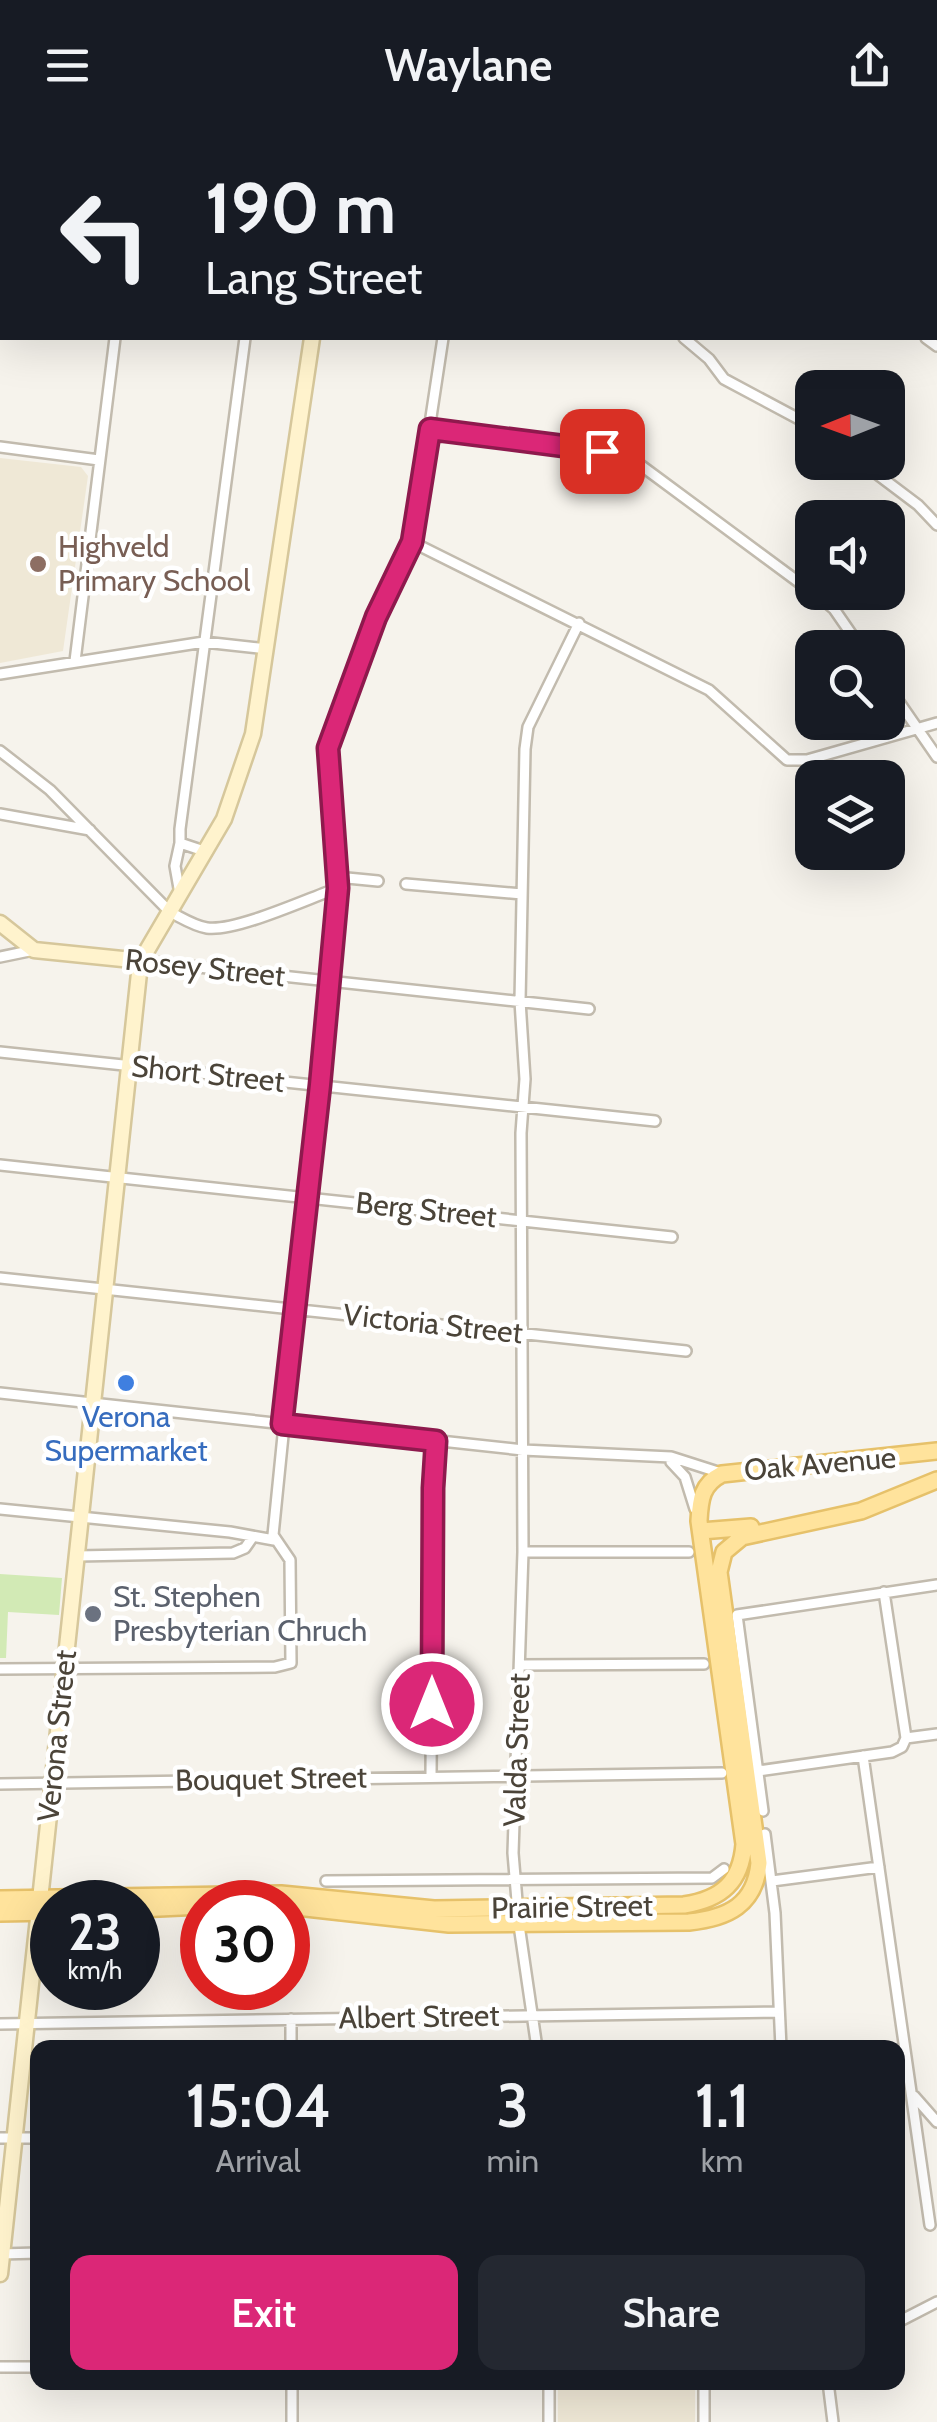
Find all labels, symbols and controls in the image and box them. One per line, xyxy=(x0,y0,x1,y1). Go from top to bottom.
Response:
icon: menu xyxy=(40,38,95,93)
text: Waylane xyxy=(385,38,552,92)
icon: share xyxy=(842,38,897,93)
text: 190 m xyxy=(205,165,396,251)
icon: left xyxy=(40,170,170,300)
text: Lang Street xyxy=(205,251,423,305)
north arrow xyxy=(795,370,905,480)
map controls xyxy=(795,370,905,870)
pin xyxy=(560,409,645,494)
icon: arrive xyxy=(575,424,630,479)
button: sound xyxy=(795,500,905,610)
place label: Highveld Primary School xyxy=(58,528,250,599)
marker: Highveld Primary School xyxy=(27,553,49,575)
button: search xyxy=(795,630,905,740)
button: layers xyxy=(795,760,905,870)
street label: Rosey Street xyxy=(123,941,287,994)
street label: Short Street xyxy=(130,1047,286,1100)
street label: Berg Street xyxy=(354,1184,498,1235)
street label: Victoria Street xyxy=(342,1296,525,1351)
marker: Verona Supermarket xyxy=(115,1372,137,1394)
place label: Verona Supermarket xyxy=(44,1398,208,1469)
street label: Oak Avenue xyxy=(742,1438,898,1489)
place label: St. Stephen Presbyterian Chruch xyxy=(113,1578,367,1649)
marker: St. Stephen Presbyterian Chruch xyxy=(82,1603,104,1625)
street label: Verona Street xyxy=(29,1648,84,1824)
position arrow xyxy=(380,1652,484,1756)
street label: Valda Street xyxy=(495,1673,538,1827)
street label: Bouquet Street xyxy=(175,1758,367,1799)
speed limit sign: 30 xyxy=(180,1880,310,2010)
street label: Prairie Street xyxy=(491,1887,653,1926)
text: 23 xyxy=(68,1902,122,1963)
text: km/h xyxy=(68,1955,122,1985)
street label: Albert Street xyxy=(338,1997,500,2036)
text: 15:04 xyxy=(186,2069,331,2142)
text: 3 xyxy=(497,2069,529,2142)
text: 1.1 xyxy=(695,2069,749,2142)
text: Arrival xyxy=(216,2141,301,2180)
text: min xyxy=(486,2141,539,2180)
text: km xyxy=(701,2141,743,2180)
button: Exit xyxy=(70,2255,458,2370)
button: Share xyxy=(478,2255,865,2370)

